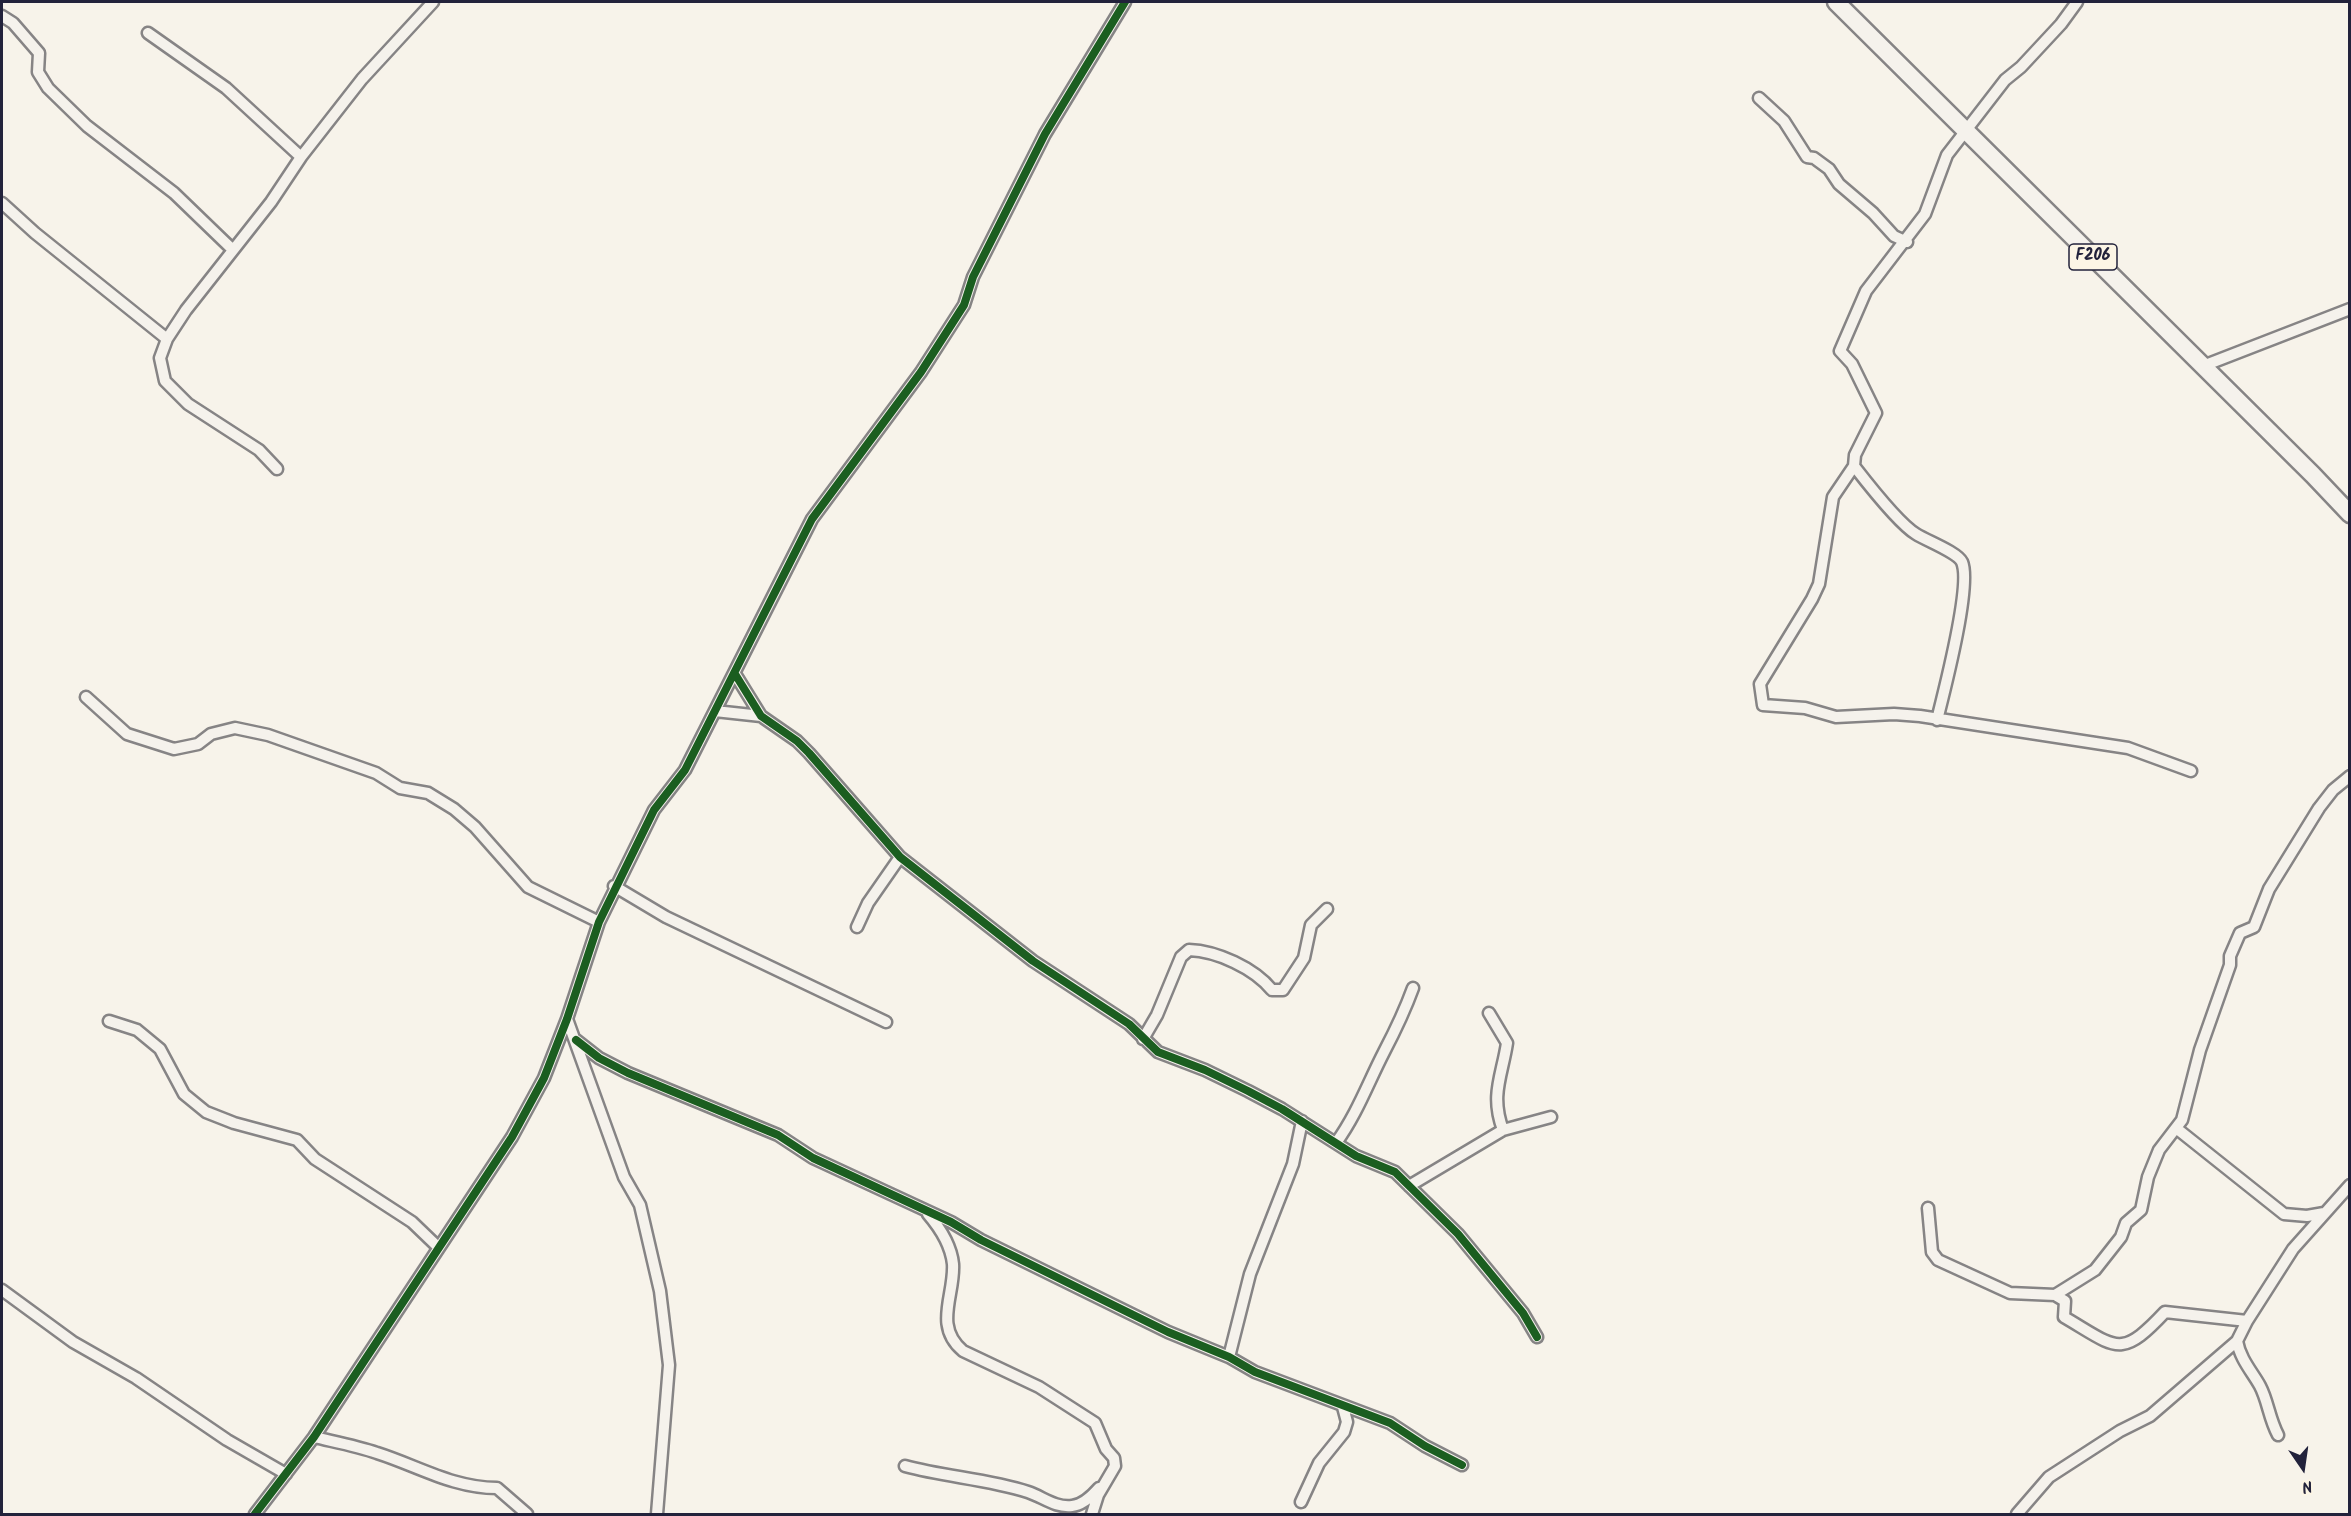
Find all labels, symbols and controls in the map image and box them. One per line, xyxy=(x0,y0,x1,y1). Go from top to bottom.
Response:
road number: F206 xyxy=(2069,244,2117,270)
north arrow xyxy=(2273,1438,2333,1498)
text: N xyxy=(2299,1473,2315,1499)

